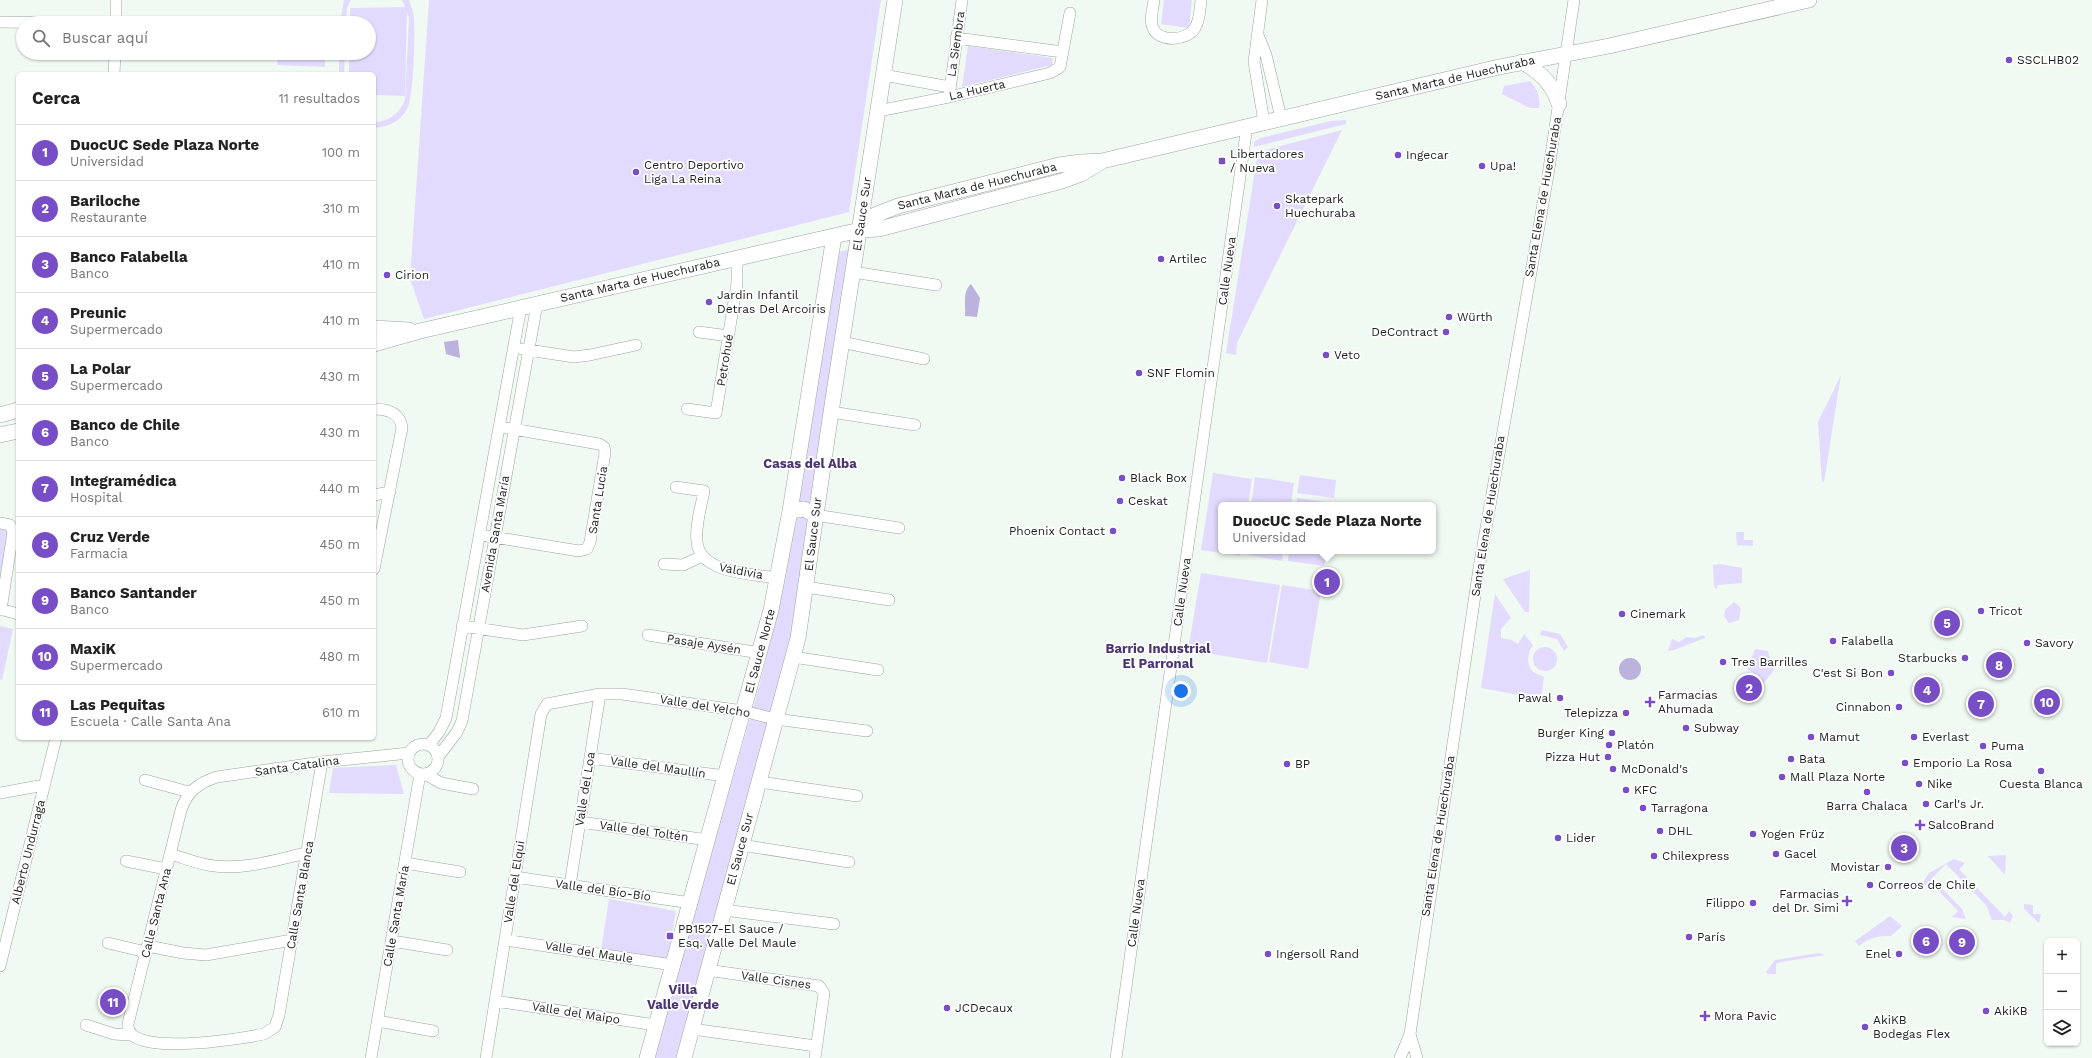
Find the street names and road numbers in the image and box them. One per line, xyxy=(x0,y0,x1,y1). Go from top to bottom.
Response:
street label: La Siembra xyxy=(944,10,968,78)
street label: Santa Marta de Huechuraba xyxy=(1374,53,1536,103)
street label: La Huerta xyxy=(948,77,1007,103)
street label: Santa Elena de Huechuraba xyxy=(1522,116,1564,278)
street label: Santa Marta de Huechuraba xyxy=(896,159,1058,213)
street label: El Sauce Sur xyxy=(850,176,874,252)
street label: Calle Nueva xyxy=(1215,236,1239,306)
street label: Santa Marta de Huechuraba xyxy=(559,255,721,305)
street label: Petrohué xyxy=(714,333,736,387)
street label: Santa Elena de Huechuraba xyxy=(1468,434,1508,597)
street label: Santa Lucía xyxy=(586,465,610,535)
street label: Avenida Santa María xyxy=(478,474,512,594)
street label: El Sauce Sur xyxy=(802,496,824,572)
street label: Calle Nueva xyxy=(1170,557,1194,627)
street label: Valdivia xyxy=(718,560,764,582)
street label: El Sauce Norte xyxy=(742,607,778,695)
street label: Pasaje Aysén xyxy=(666,631,742,657)
street label: Valle del Yelcho xyxy=(659,692,751,720)
street label: Valle del Loa xyxy=(572,751,598,827)
street label: Santa Catalina xyxy=(254,753,340,779)
street label: Valle del Maullín xyxy=(609,753,707,781)
street label: Santa Elena de Huechuraba xyxy=(1418,754,1458,917)
street label: Alberto Undurraga xyxy=(8,798,48,906)
street label: El Sauce Sur xyxy=(724,811,756,887)
street label: Valle del Toltén xyxy=(599,818,689,844)
street label: Calle Santa Blanca xyxy=(284,839,316,950)
street label: Valle del Elqui xyxy=(501,840,527,924)
street label: Calle Santa María xyxy=(380,864,412,968)
street label: Calle Santa Ana xyxy=(138,866,174,960)
street label: Valle del Bío-Bío xyxy=(554,876,652,904)
street label: Calle Nueva xyxy=(1124,878,1148,948)
street label: Valle del Maule xyxy=(544,938,634,966)
street label: Valle Cisnes xyxy=(740,968,812,992)
street label: Valle del Maipo xyxy=(531,999,621,1027)

